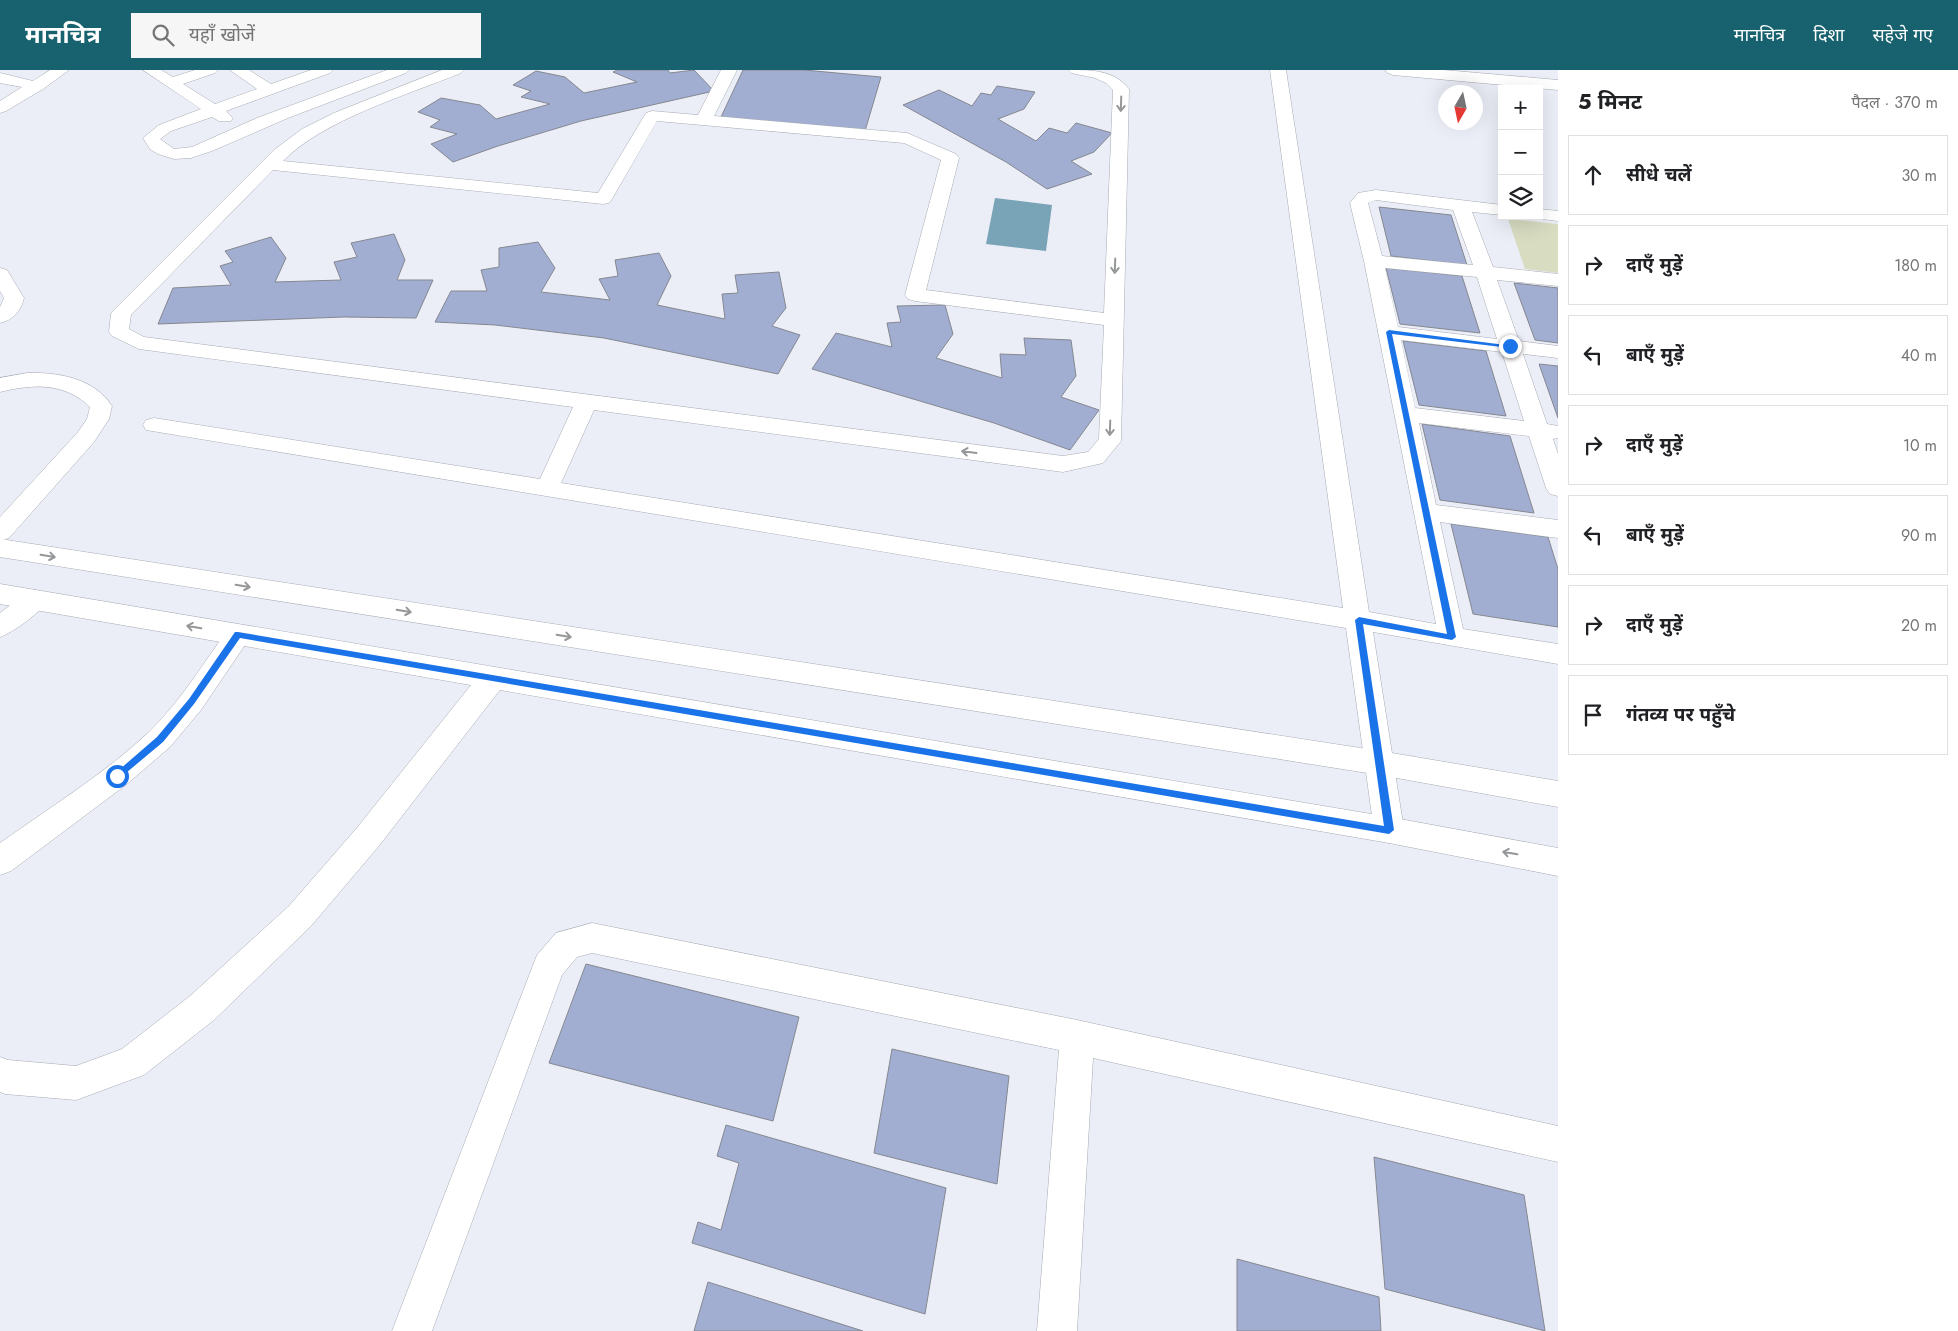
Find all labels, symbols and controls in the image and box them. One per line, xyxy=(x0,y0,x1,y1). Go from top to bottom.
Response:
search box xyxy=(131,13,481,58)
text: मानचित्र xyxy=(25,17,101,52)
icon: search xyxy=(149,21,177,49)
text: यहाँ खोजें xyxy=(189,21,255,48)
text: मानचित्र xyxy=(1734,22,1785,48)
text: दिशा xyxy=(1813,22,1844,48)
text: सहेजे गए xyxy=(1872,22,1933,48)
north arrow xyxy=(1438,85,1483,130)
map controls xyxy=(1498,85,1543,220)
button: + xyxy=(1498,85,1543,130)
text: 5 मिनट xyxy=(1578,87,1642,117)
text: पैदल · 370 m xyxy=(1851,91,1938,114)
one-way arrow xyxy=(1116,95,1125,111)
button: − xyxy=(1498,130,1543,175)
icon: ahead xyxy=(1579,161,1607,189)
text: सीधे चलें xyxy=(1626,161,1692,188)
text: 30 m xyxy=(1901,164,1937,187)
button: layers xyxy=(1498,175,1543,220)
icon: right xyxy=(1579,251,1607,279)
text: दाएँ मुड़ें xyxy=(1626,251,1683,278)
text: 180 m xyxy=(1894,254,1937,277)
one-way arrow xyxy=(1111,258,1120,274)
route end xyxy=(1499,335,1522,358)
icon: left xyxy=(1579,341,1607,369)
text: बाएँ मुड़ें xyxy=(1626,341,1684,368)
text: 40 m xyxy=(1901,344,1937,367)
one-way arrow xyxy=(1105,420,1115,436)
icon: right xyxy=(1579,431,1607,459)
text: दाएँ मुड़ें xyxy=(1626,431,1683,458)
text: 10 m xyxy=(1903,434,1937,457)
one-way arrow xyxy=(961,447,977,457)
icon: left xyxy=(1579,521,1607,549)
text: बाएँ मुड़ें xyxy=(1626,521,1684,548)
text: 90 m xyxy=(1901,524,1937,547)
one-way arrow xyxy=(40,551,56,561)
one-way arrow xyxy=(235,581,251,591)
one-way arrow xyxy=(396,606,412,616)
icon: right xyxy=(1579,611,1607,639)
text: दाएँ मुड़ें xyxy=(1626,611,1683,638)
text: 20 m xyxy=(1901,614,1937,637)
one-way arrow xyxy=(187,622,203,632)
one-way arrow xyxy=(556,631,572,641)
icon: arrive xyxy=(1579,701,1607,729)
text: गंतव्य पर पहुँचे xyxy=(1626,701,1735,728)
route start xyxy=(106,765,129,788)
one-way arrow xyxy=(1502,847,1518,857)

